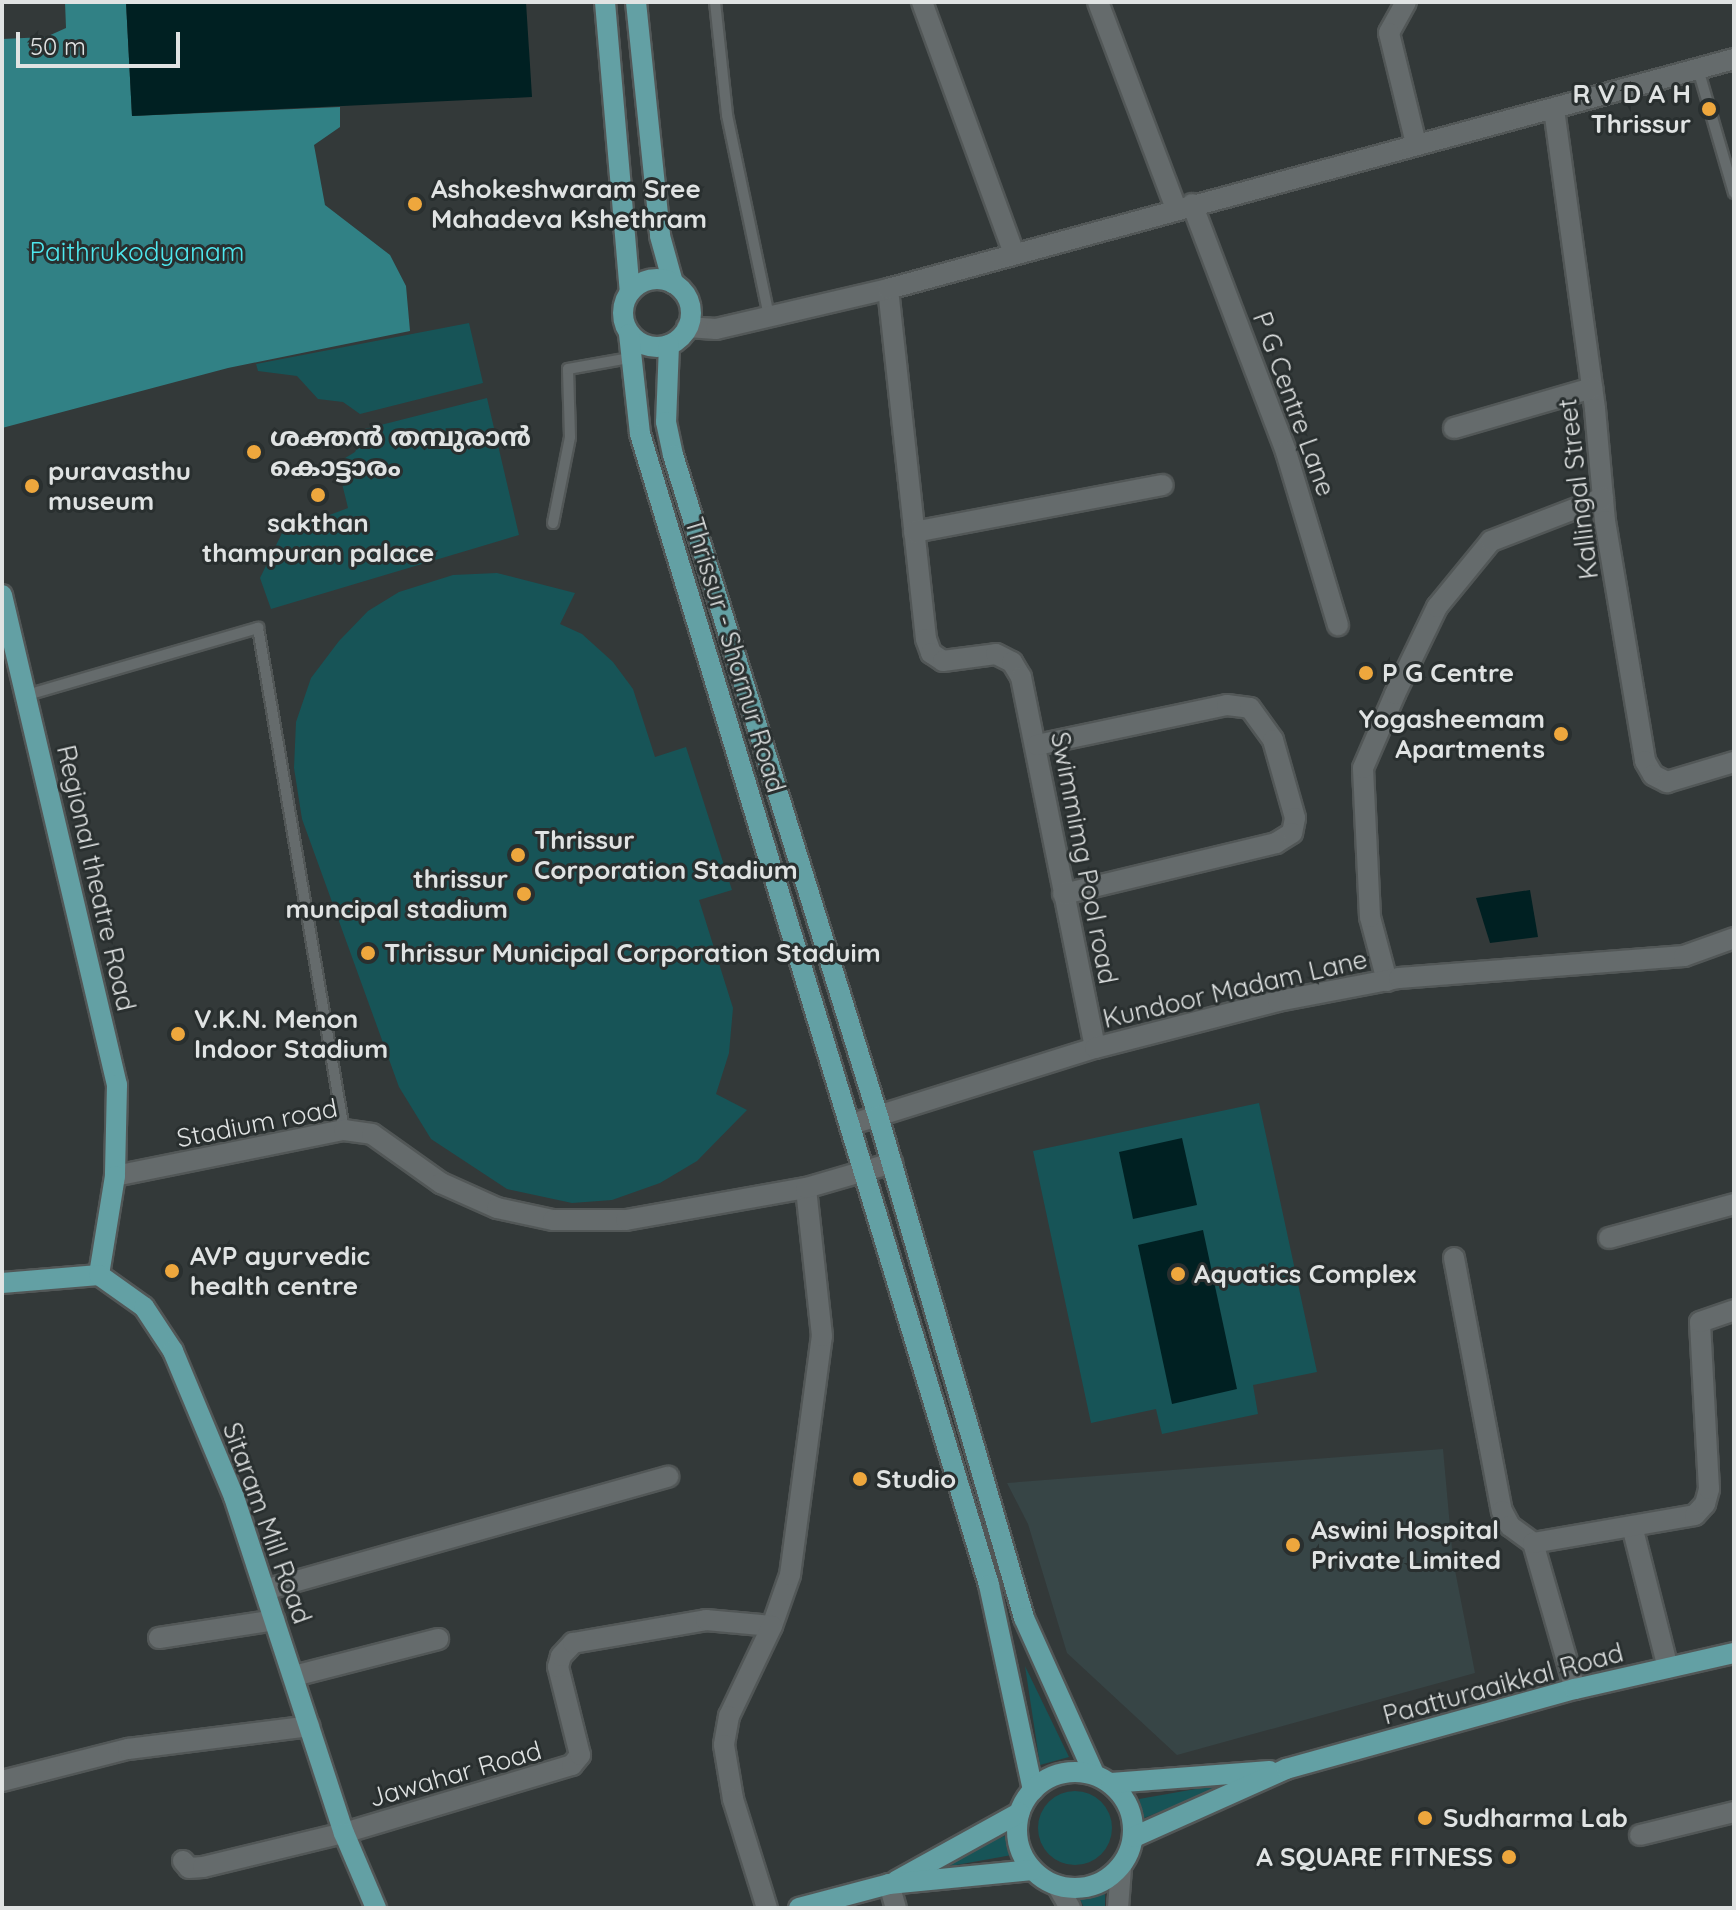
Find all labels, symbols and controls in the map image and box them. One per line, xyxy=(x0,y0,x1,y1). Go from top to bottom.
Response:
scale bar xyxy=(20,16,184,66)
text: 50 m xyxy=(30,31,86,61)
place label: R V D A H Thrissur xyxy=(1572,78,1691,140)
marker: R V D A H Thrissur xyxy=(1698,98,1720,120)
place label: Ashokeshwaram Sree Mahadeva Kshethram xyxy=(431,173,707,234)
marker: Ashokeshwaram Sree Mahadeva Kshethram xyxy=(406,195,424,213)
park label: Paithrukodyanam xyxy=(30,236,244,268)
street label: P G Centre Lane xyxy=(1246,308,1342,500)
street label: Kallingal Street xyxy=(1551,397,1605,581)
place label: ശക്തൻ തമ്പുരാൻ കൊട്ടാരം xyxy=(270,421,531,482)
marker: ശക്തൻ തമ്പുരാൻ കൊട്ടാരം xyxy=(245,443,263,461)
place label: puravasthu museum xyxy=(48,455,191,516)
marker: puravasthu museum xyxy=(23,477,41,495)
marker: sakthan thampuran palace xyxy=(309,486,327,504)
place label: sakthan thampuran palace xyxy=(202,507,434,568)
street label: Thrissur - Shornur Road xyxy=(678,514,792,796)
place label: P G Centre xyxy=(1382,657,1514,689)
marker: P G Centre xyxy=(1357,664,1375,682)
place label: Yogasheemam Apartments xyxy=(1359,703,1545,764)
marker: Yogasheemam Apartments xyxy=(1552,725,1570,743)
street label: Swimmimg Pool road xyxy=(1044,729,1124,987)
street label: Regional theatre Road xyxy=(50,742,142,1014)
place label: Thrissur Corporation Stadium xyxy=(534,824,798,886)
marker: Thrissur Corporation Stadium xyxy=(509,846,527,864)
place label: thrissur muncipal stadium xyxy=(285,863,508,924)
marker: thrissur muncipal stadium xyxy=(515,885,533,903)
place label: Thrissur Municipal Corporation Staduim xyxy=(384,937,881,969)
street label: Kundoor Madam Lane xyxy=(1100,943,1370,1035)
marker: Thrissur Municipal Corporation Staduim xyxy=(359,944,377,962)
place label: V.K.N. Menon Indoor Stadium xyxy=(194,1003,388,1064)
marker: V.K.N. Menon Indoor Stadium xyxy=(169,1025,187,1043)
street label: Stadium road xyxy=(174,1092,340,1154)
place label: AVP ayurvedic health centre xyxy=(190,1240,370,1302)
place label: Aquatics Complex xyxy=(1194,1258,1416,1290)
marker: AVP ayurvedic health centre xyxy=(161,1260,183,1282)
marker: Aquatics Complex xyxy=(1169,1265,1187,1283)
street label: Sitaram Mill Road xyxy=(216,1418,318,1628)
place label: Studio xyxy=(876,1463,956,1495)
marker: Studio xyxy=(851,1470,869,1488)
place label: Aswini Hospital Private Limited xyxy=(1311,1514,1501,1576)
marker: Aswini Hospital Private Limited xyxy=(1282,1534,1304,1556)
street label: Paatturaaikkal Road xyxy=(1379,1637,1627,1731)
street label: Jawahar Road xyxy=(365,1734,545,1814)
place label: Sudharma Lab xyxy=(1443,1802,1628,1834)
marker: Sudharma Lab xyxy=(1414,1807,1436,1829)
place label: A SQUARE FITNESS xyxy=(1256,1841,1493,1873)
marker: A SQUARE FITNESS xyxy=(1500,1848,1518,1866)

